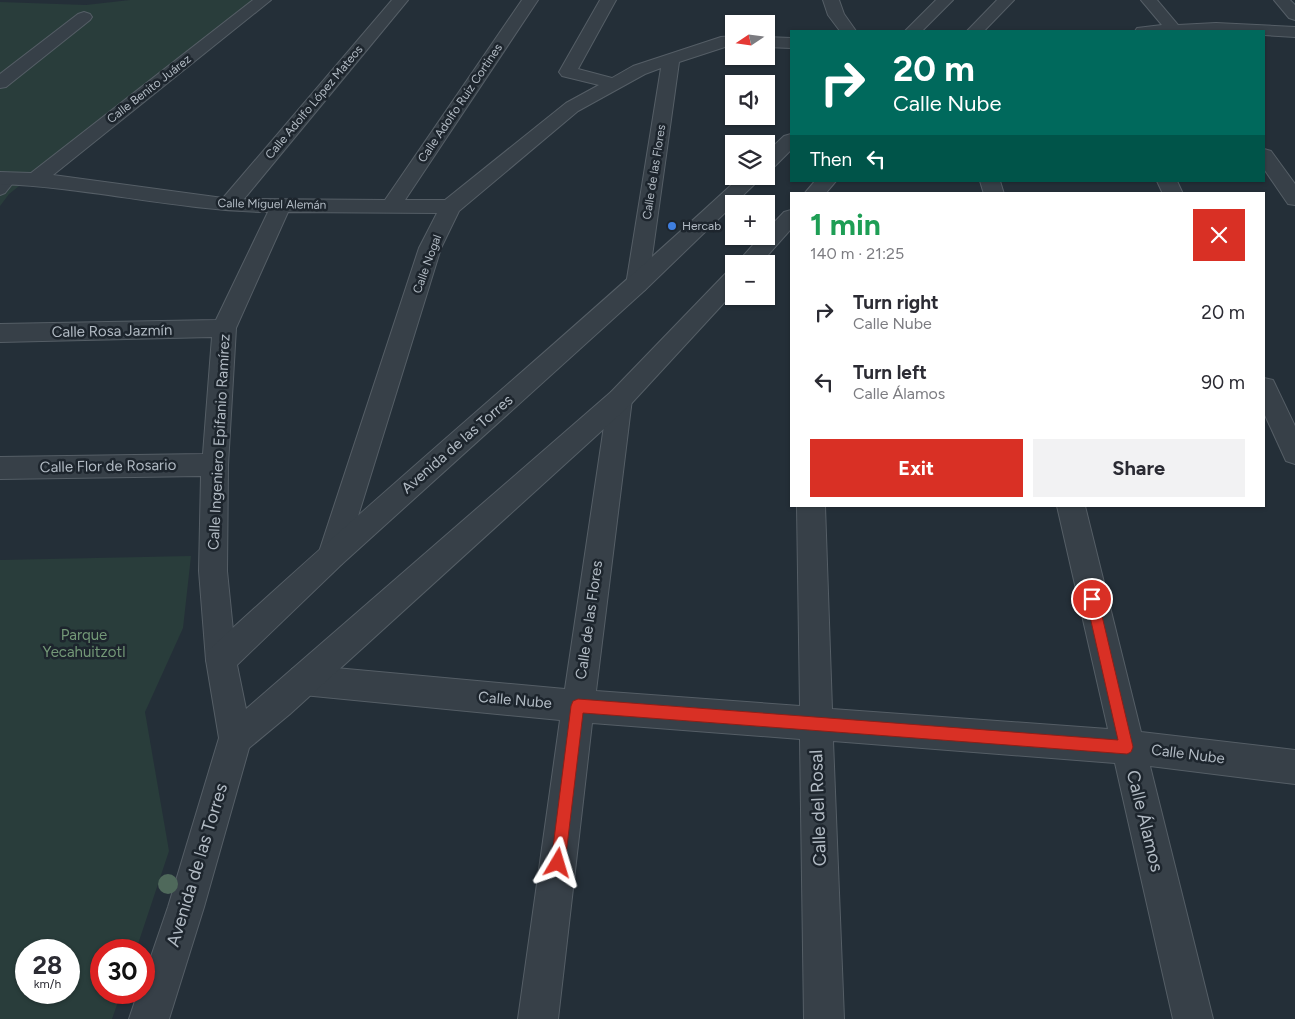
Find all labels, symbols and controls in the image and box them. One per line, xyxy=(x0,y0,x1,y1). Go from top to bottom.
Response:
north arrow xyxy=(725,15,775,65)
map controls xyxy=(725,15,775,305)
street label: Calle Adolfo Ruiz Cortines xyxy=(415,41,505,165)
street label: Calle Adolfo López Mateos xyxy=(262,42,366,162)
text: 20 m xyxy=(893,48,975,90)
icon: right xyxy=(810,50,875,115)
street label: Calle Benito Juárez xyxy=(104,52,194,126)
button: sound xyxy=(725,75,775,125)
text: Calle Nube xyxy=(893,90,1001,117)
street label: Calle de las Flores xyxy=(640,123,668,220)
button: layers xyxy=(725,135,775,185)
icon: left xyxy=(862,145,890,173)
text: Then xyxy=(810,148,852,171)
button: + xyxy=(725,195,775,245)
street label: Calle Miguel Alemán xyxy=(218,196,327,212)
text: 1 min xyxy=(810,206,881,243)
button: close xyxy=(1193,209,1245,261)
place label: Hercab xyxy=(682,219,721,233)
marker: Hercab xyxy=(666,220,678,232)
street label: Calle Nogal xyxy=(410,233,444,295)
text: 140 m · 21:25 xyxy=(810,244,904,263)
button: − xyxy=(725,255,775,305)
text: Turn right xyxy=(853,291,939,314)
icon: right xyxy=(810,298,838,326)
text: 20 m xyxy=(1201,301,1245,324)
text: Calle Nube xyxy=(853,314,932,333)
street label: Calle Rosa Jazmín xyxy=(51,321,173,341)
street label: Calle Ingeniero Epifanio Ramírez xyxy=(204,333,234,551)
text: Turn left xyxy=(853,361,927,384)
icon: left xyxy=(810,368,838,396)
text: 90 m xyxy=(1201,371,1245,394)
text: Calle Álamos xyxy=(853,384,945,403)
street label: Avenida de las Torres xyxy=(398,391,516,497)
button: Exit xyxy=(810,439,1023,497)
button: Share xyxy=(1033,439,1245,497)
street label: Calle Flor de Rosario xyxy=(40,456,177,476)
street label: Calle de las Flores xyxy=(572,559,606,681)
pin xyxy=(1071,578,1113,620)
icon: arrive xyxy=(1078,585,1106,613)
park label: Parque Yecahuitzotl xyxy=(42,626,126,661)
street label: Calle Nube xyxy=(477,688,553,712)
street label: Calle Nube xyxy=(1150,741,1226,767)
street label: Calle del Rosal xyxy=(805,749,831,867)
street label: Calle Álamos xyxy=(1122,768,1168,874)
street label: Avenida de las Torres xyxy=(162,781,232,949)
position arrow xyxy=(531,836,583,888)
speed limit sign: 30 xyxy=(90,939,155,1004)
text: 28 xyxy=(33,950,62,980)
text: km/h xyxy=(34,977,61,991)

